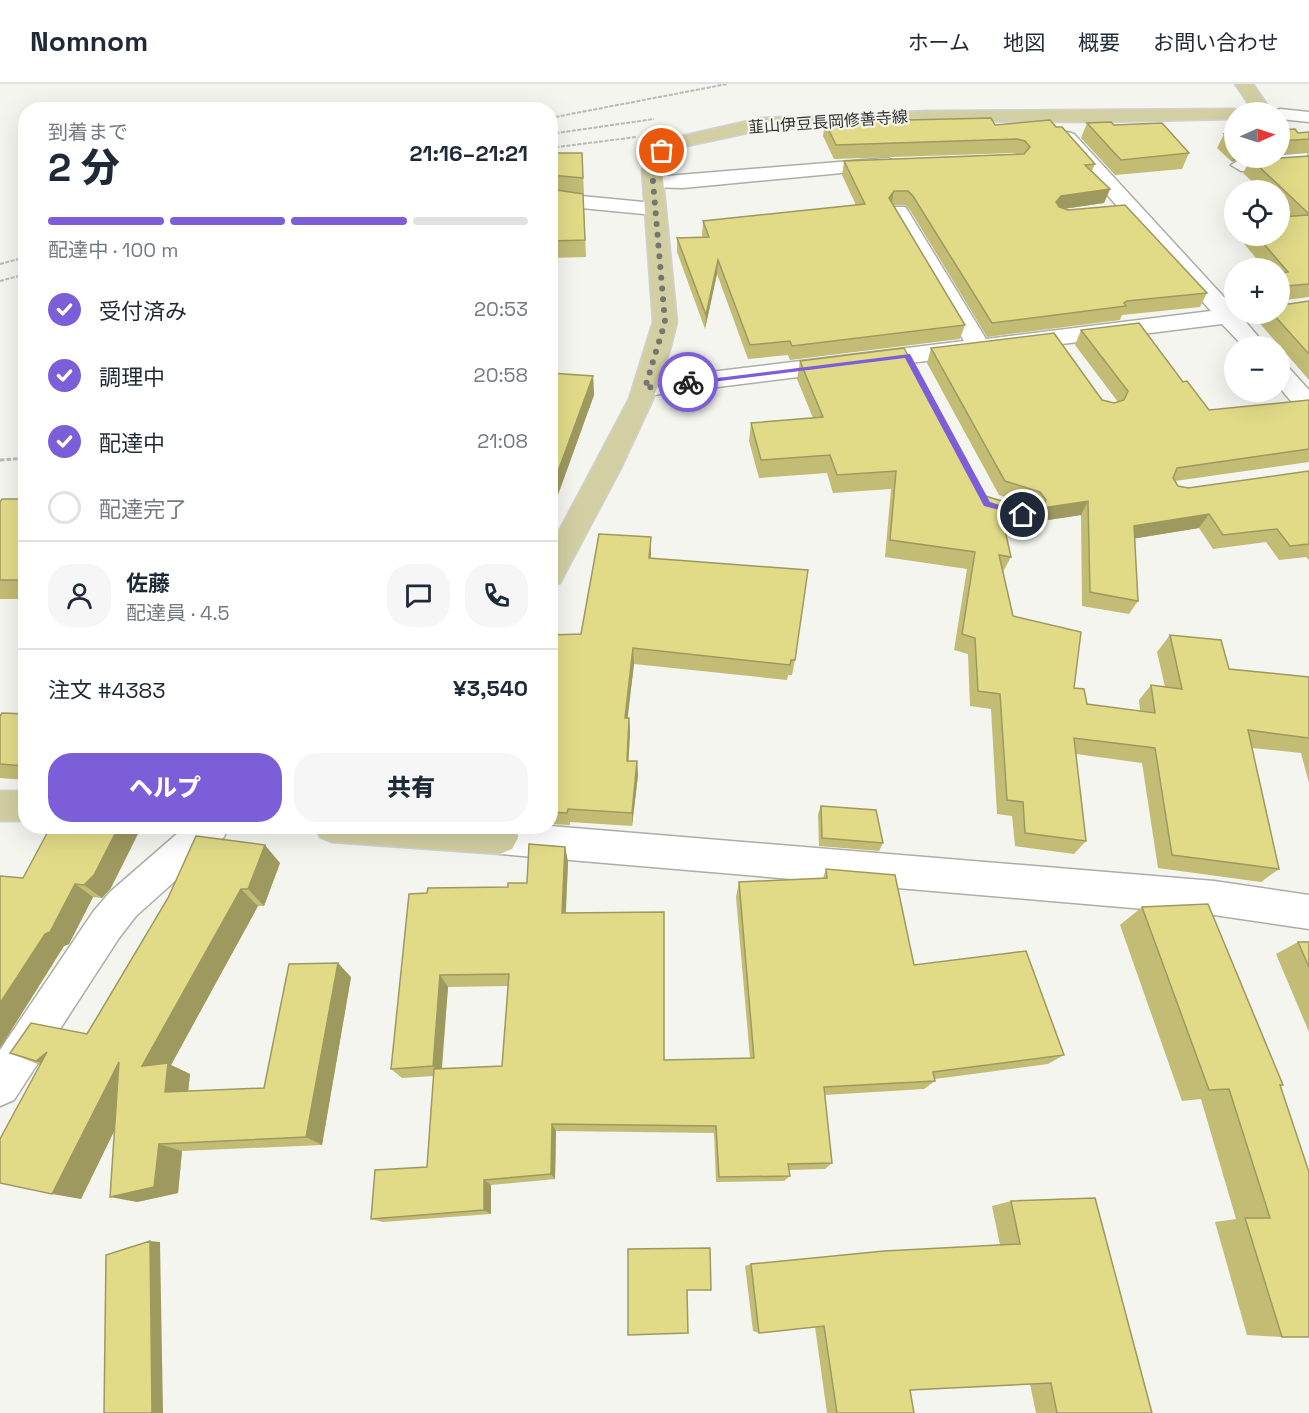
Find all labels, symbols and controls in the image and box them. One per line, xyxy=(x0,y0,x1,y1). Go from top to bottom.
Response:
text: Nomnom xyxy=(30,23,148,59)
text: ホーム xyxy=(908,29,970,56)
text: 地図 xyxy=(1003,29,1045,56)
text: 概要 xyxy=(1078,29,1120,56)
text: お問い合わせ xyxy=(1153,29,1279,56)
north arrow xyxy=(1224,102,1290,168)
map controls xyxy=(1224,102,1290,402)
street label: 韮山伊豆長岡修善寺線 xyxy=(747,106,909,138)
text: 到着まで xyxy=(48,119,128,145)
pin xyxy=(636,125,687,176)
icon: bag xyxy=(645,134,678,167)
text: 21:16–21:21 xyxy=(409,139,528,167)
text: 2 分 xyxy=(48,143,120,192)
button: locate xyxy=(1224,180,1290,246)
text: 配達中 · 100 m xyxy=(48,237,178,263)
button: + xyxy=(1224,258,1290,324)
icon: check xyxy=(48,293,81,326)
text: 20:53 xyxy=(474,296,528,322)
text: 受付済み xyxy=(99,297,187,325)
button: − xyxy=(1224,336,1290,402)
courier xyxy=(658,352,718,412)
icon: check xyxy=(48,359,81,392)
text: 20:58 xyxy=(474,362,528,388)
text: 調理中 xyxy=(99,363,165,391)
icon: bike xyxy=(672,366,705,399)
icon: check xyxy=(48,425,81,458)
text: 21:08 xyxy=(477,428,528,454)
text: 配達中 xyxy=(99,429,165,457)
pin xyxy=(997,489,1048,540)
text: 配達完了 xyxy=(99,495,187,523)
icon: home xyxy=(1006,498,1039,531)
button: person xyxy=(48,564,111,627)
button: chat xyxy=(387,564,450,627)
button: phone xyxy=(465,564,528,627)
text: 佐藤 xyxy=(126,569,170,597)
text: 配達員 · 4.5 xyxy=(126,600,230,626)
text: ¥3,540 xyxy=(453,674,528,702)
text: 注文 #4383 xyxy=(48,676,166,704)
button: ヘルプ xyxy=(48,753,282,822)
button: 共有 xyxy=(294,753,528,822)

